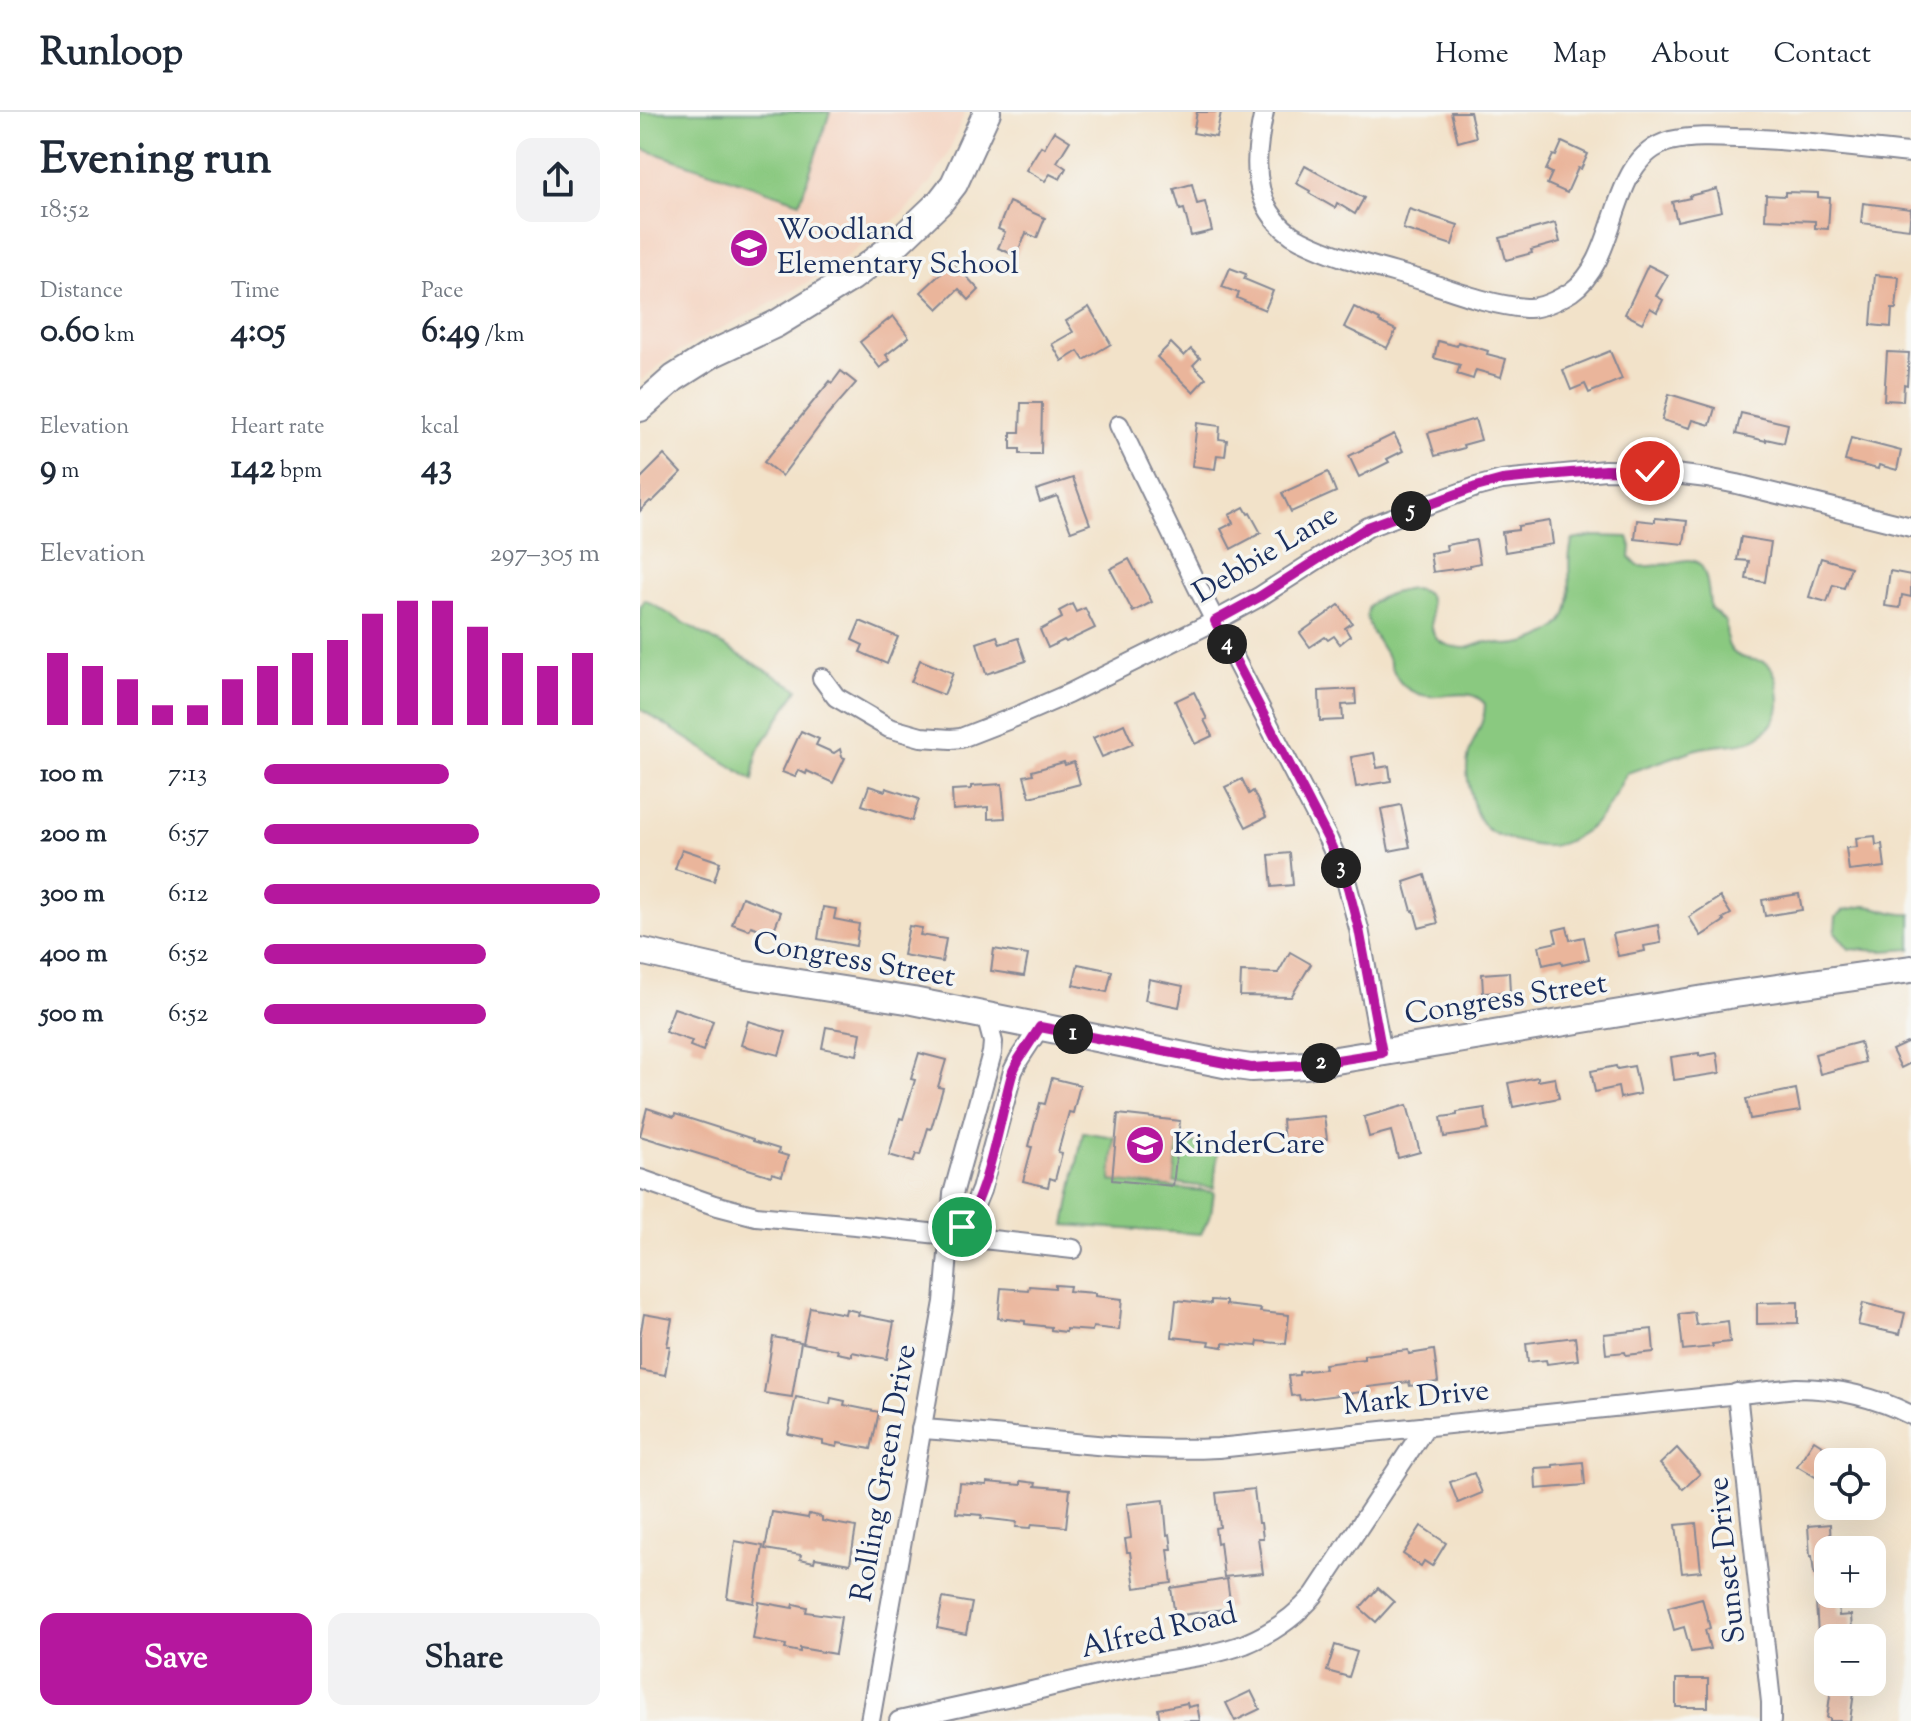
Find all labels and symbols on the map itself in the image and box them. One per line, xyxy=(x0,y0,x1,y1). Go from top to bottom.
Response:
place label: Woodland Elementary School xyxy=(777,210,1019,287)
school or university icon: Woodland Elementary School xyxy=(728,227,770,269)
pin xyxy=(1616,437,1684,505)
pin: 5 xyxy=(1391,491,1431,531)
street label: Debbie Lane xyxy=(1185,495,1347,615)
pin: 4 xyxy=(1207,624,1247,664)
pin: 3 xyxy=(1321,848,1361,888)
street label: Congress Street xyxy=(750,922,958,1000)
street label: Congress Street xyxy=(1402,963,1610,1037)
pin: 1 xyxy=(1053,1014,1093,1054)
pin: 2 xyxy=(1301,1043,1341,1083)
school or university icon: KinderCare xyxy=(1124,1124,1166,1166)
place label: KinderCare xyxy=(1173,1124,1325,1167)
pin xyxy=(928,1193,996,1261)
street label: Rolling Green Drive xyxy=(841,1341,929,1605)
street label: Mark Drive xyxy=(1341,1370,1491,1428)
street label: Sunset Drive xyxy=(1698,1475,1758,1645)
street label: Alfred Road xyxy=(1077,1593,1241,1671)

